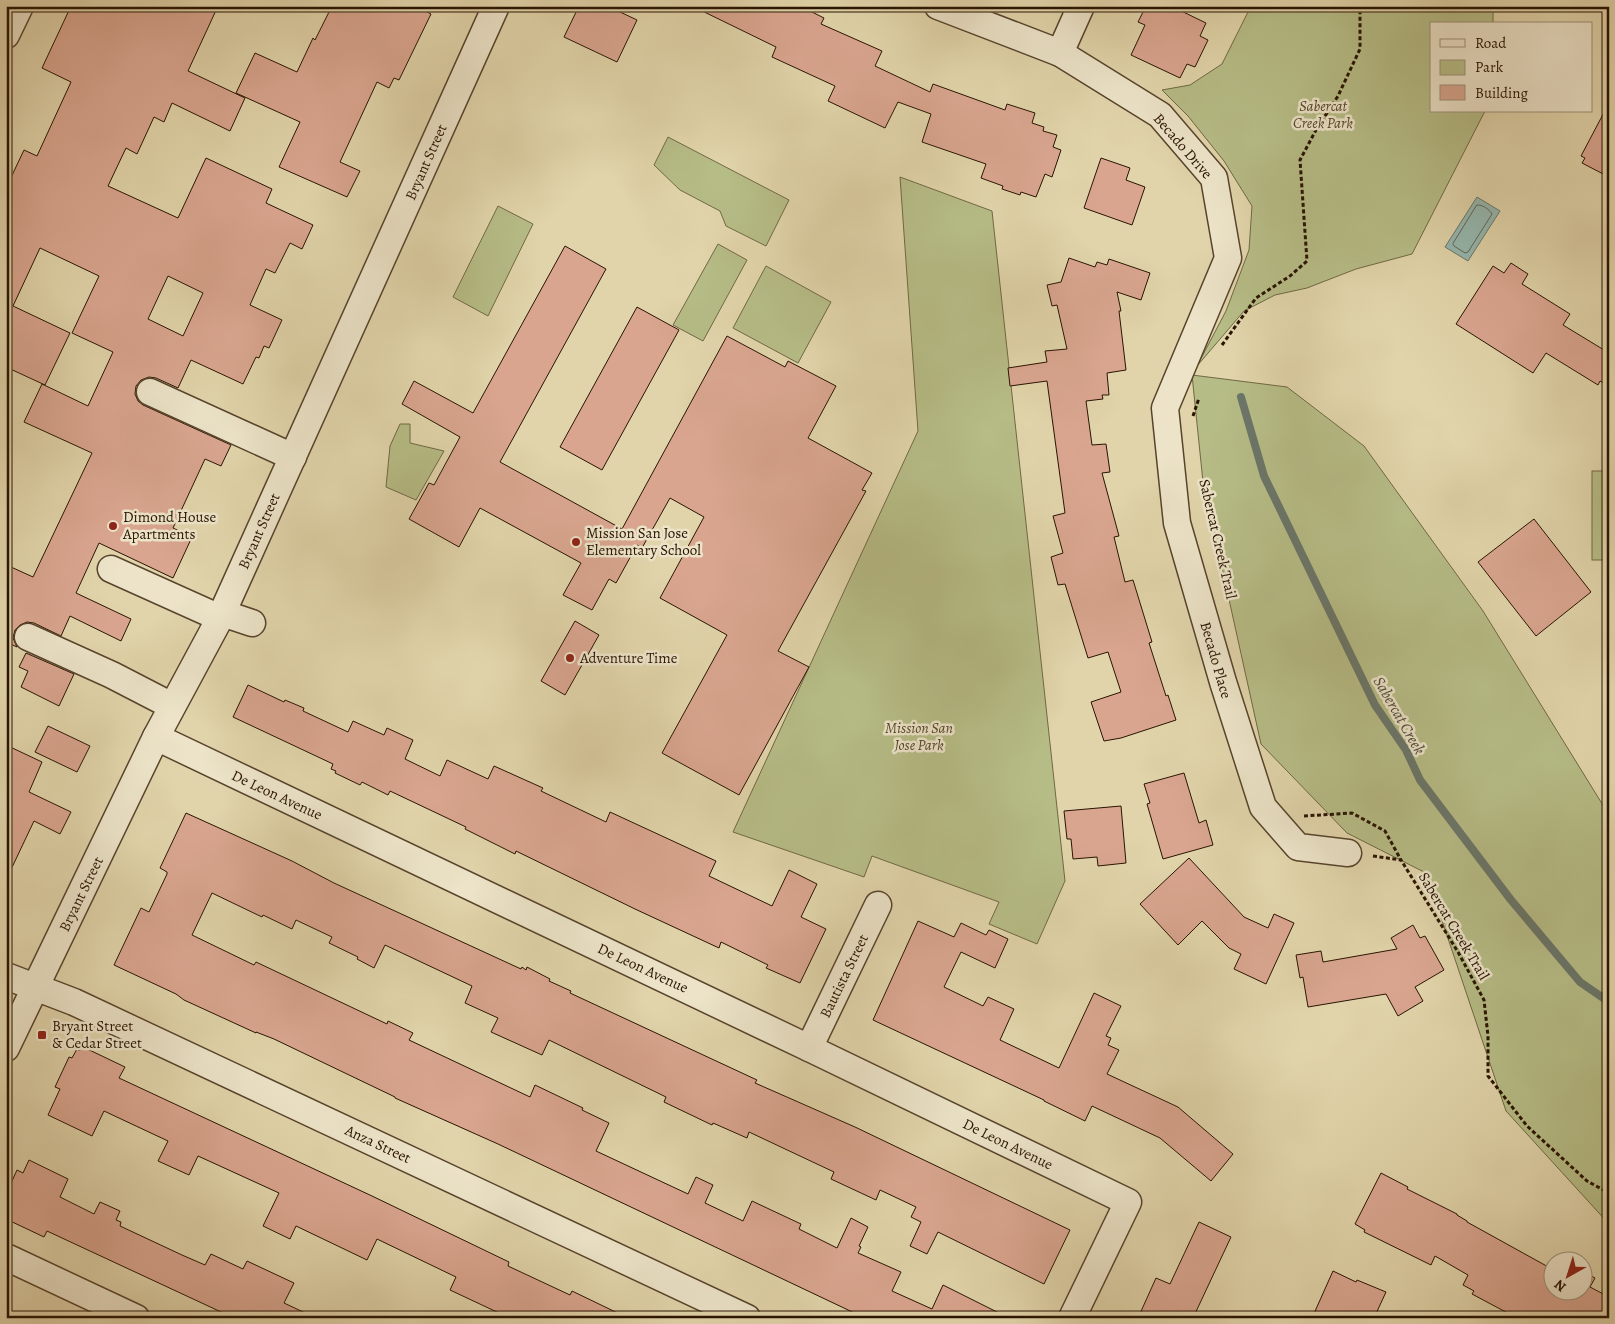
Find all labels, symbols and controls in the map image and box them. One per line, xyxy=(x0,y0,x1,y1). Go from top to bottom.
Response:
legend xyxy=(1430,22,1592,112)
text: Road xyxy=(1475,33,1507,53)
text: Park xyxy=(1475,57,1504,77)
text: Building xyxy=(1475,83,1528,103)
park label: Sabercat Creek Park xyxy=(1293,96,1353,133)
street label: Becado Drive xyxy=(1149,109,1217,183)
street label: Bryant Street xyxy=(400,121,452,203)
street label: Sabercat Creek Trail xyxy=(1194,477,1242,601)
street label: Bryant Street xyxy=(233,490,285,572)
place label: Dimond House Apartments xyxy=(122,507,217,544)
marker: Dimond House Apartments xyxy=(107,520,119,532)
place label: Mission San Jose Elementary School xyxy=(586,523,701,560)
marker: Mission San Jose Elementary School xyxy=(570,536,582,548)
street label: Becado Place xyxy=(1195,619,1237,701)
place label: Adventure Time xyxy=(579,648,678,668)
marker: Adventure Time xyxy=(564,652,576,664)
water label: Sabercat Creek xyxy=(1368,672,1430,759)
park label: Mission San Jose Park xyxy=(885,718,953,755)
street label: De Leon Avenue xyxy=(228,765,326,825)
street label: Bryant Street xyxy=(54,853,108,935)
street label: Sabercat Creek Trail xyxy=(1414,868,1494,984)
street label: Bautista Street xyxy=(815,931,873,1021)
street label: De Leon Avenue xyxy=(594,938,692,998)
place label: Bryant Street & Cedar Street xyxy=(52,1016,142,1053)
marker: Bryant Street & Cedar Street xyxy=(36,1029,48,1041)
street label: De Leon Avenue xyxy=(960,1114,1057,1175)
street label: Anza Street xyxy=(341,1120,414,1168)
north arrow xyxy=(1542,1252,1592,1302)
text: N xyxy=(1550,1275,1570,1296)

